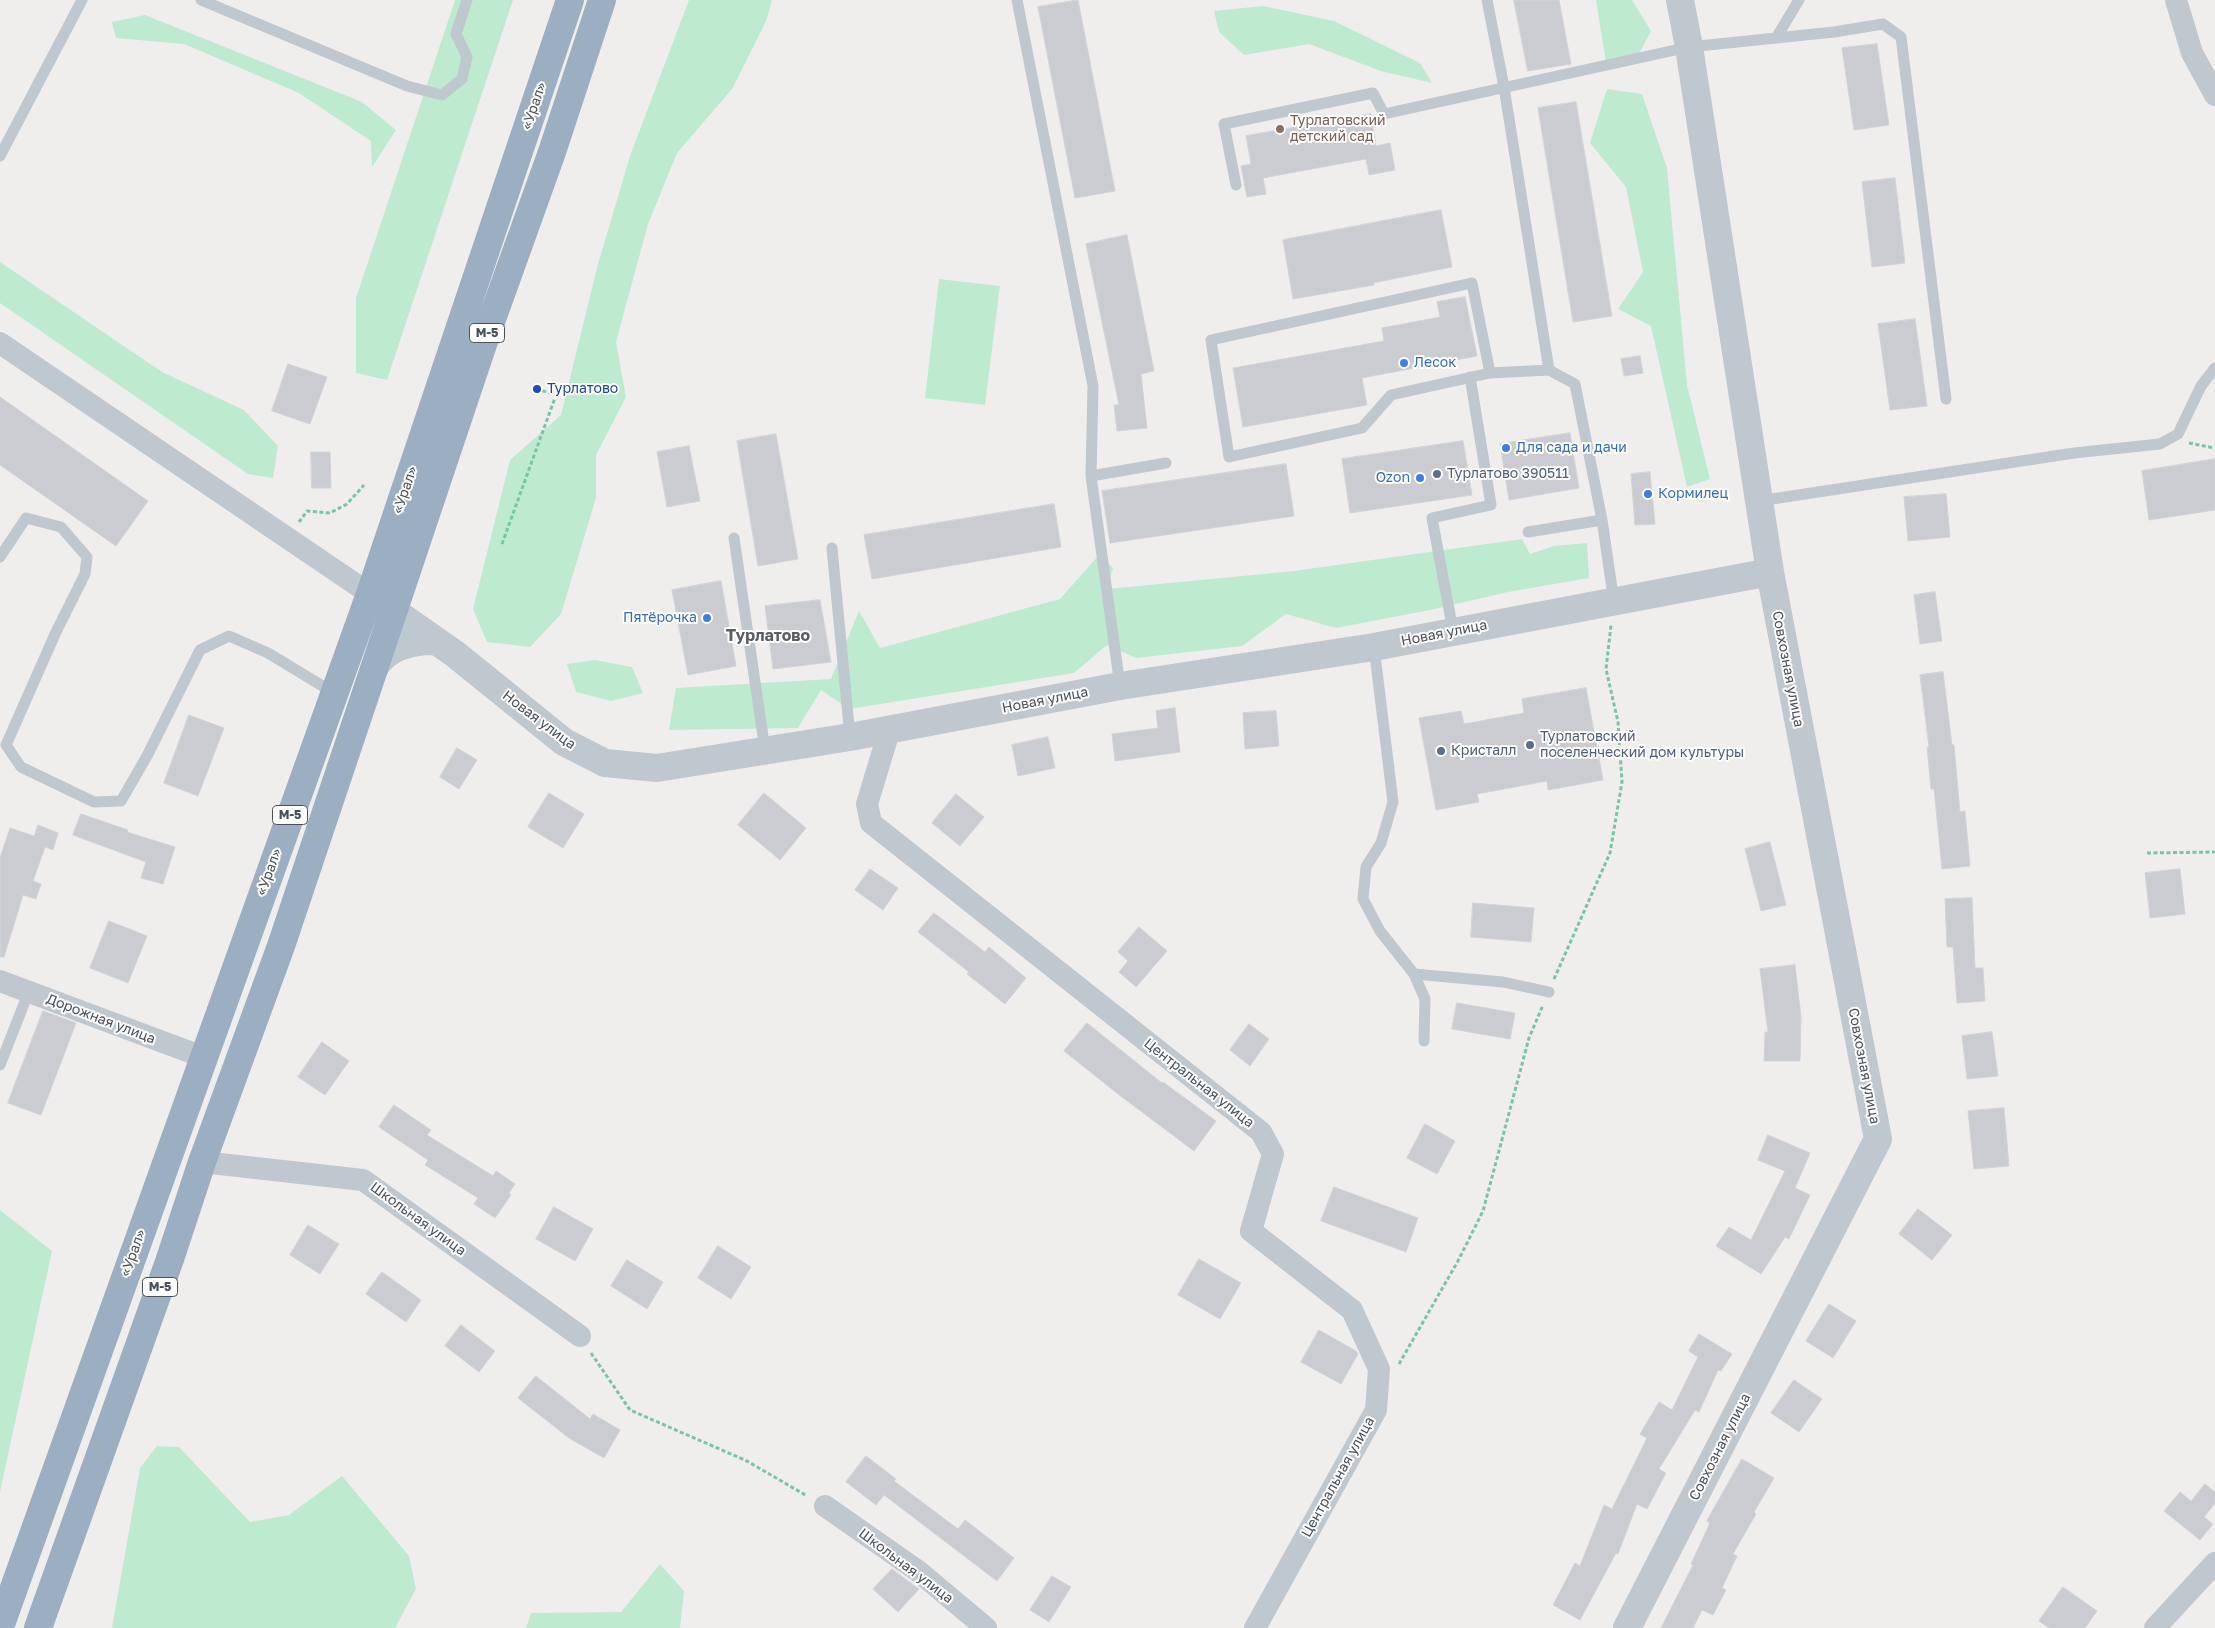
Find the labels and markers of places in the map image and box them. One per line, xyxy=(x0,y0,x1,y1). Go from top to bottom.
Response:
place label: Турлатовский детский сад xyxy=(1290,113,1386,146)
marker: Турлатовский детский сад xyxy=(1274,123,1286,135)
place label: Лесок xyxy=(1414,355,1456,371)
marker: Лесок xyxy=(1398,357,1410,369)
place label: Турлатово xyxy=(547,381,618,397)
marker: Турлатово xyxy=(531,383,543,395)
place label: Для сада и дачи xyxy=(1516,440,1627,456)
marker: Для сада и дачи xyxy=(1500,442,1512,454)
place label: Турлатово 390511 xyxy=(1447,466,1569,482)
marker: Турлатово 390511 xyxy=(1431,468,1443,480)
place label: Ozon xyxy=(1376,470,1410,486)
marker: Ozon xyxy=(1414,472,1426,484)
place label: Кормилец xyxy=(1658,486,1728,502)
marker: Кормилец xyxy=(1642,488,1654,500)
place label: Пятёрочка xyxy=(623,610,697,626)
marker: Пятёрочка xyxy=(701,612,713,624)
place label: Турлатовский поселенческий дом культуры xyxy=(1540,729,1744,762)
marker: Турлатовский поселенческий дом культуры xyxy=(1524,739,1536,751)
place label: Кристалл xyxy=(1451,743,1516,759)
marker: Кристалл xyxy=(1435,745,1447,757)

